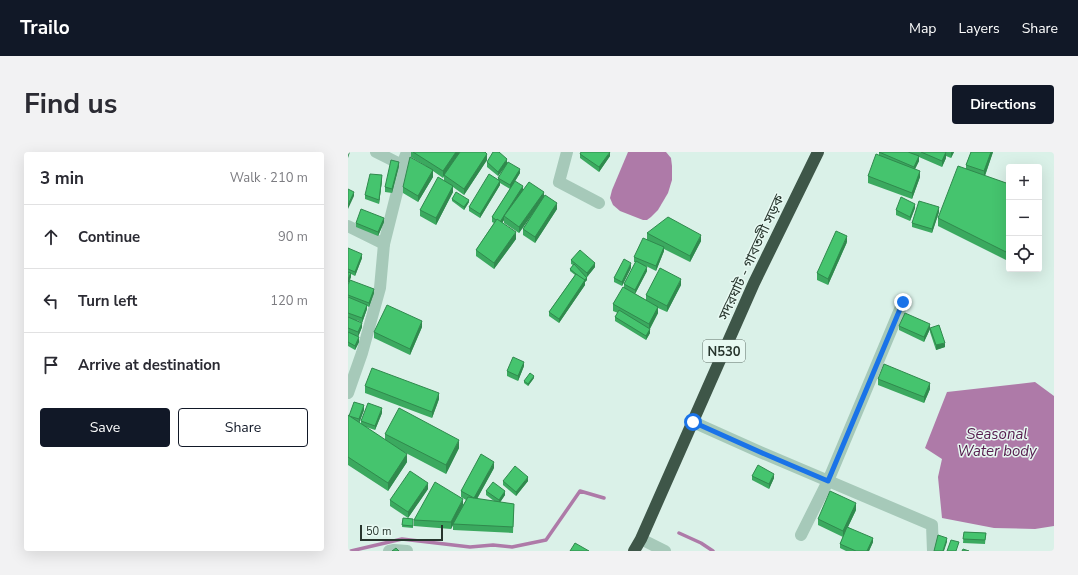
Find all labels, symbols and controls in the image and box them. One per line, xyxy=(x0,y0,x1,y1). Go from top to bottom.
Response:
text: Trailo xyxy=(20,15,70,41)
text: Map xyxy=(909,19,936,38)
text: Layers xyxy=(958,19,1000,38)
text: Share xyxy=(1022,19,1058,38)
text: Find us xyxy=(24,85,118,123)
button: Directions xyxy=(952,85,1054,124)
map controls xyxy=(1006,164,1042,272)
button: + xyxy=(1006,164,1042,200)
text: 3 min xyxy=(40,167,84,190)
text: Walk · 210 m xyxy=(230,169,308,187)
street label: সদরঘাট - গাবতলী সড়ক xyxy=(714,191,789,324)
button: − xyxy=(1006,200,1042,236)
icon: ahead xyxy=(40,226,62,248)
text: Continue xyxy=(78,227,140,247)
text: 90 m xyxy=(278,228,308,246)
button: locate xyxy=(1006,236,1042,272)
icon: left xyxy=(40,290,62,312)
text: Turn left xyxy=(78,291,137,311)
text: 120 m xyxy=(270,292,308,310)
route end xyxy=(894,293,912,311)
road number: N530 xyxy=(703,340,745,362)
icon: arrive xyxy=(40,354,62,376)
text: Arrive at destination xyxy=(78,355,221,375)
button: Save xyxy=(40,408,170,447)
button: Share xyxy=(178,408,308,447)
route start xyxy=(684,413,702,431)
water label: Seasonal Water body xyxy=(957,424,1038,461)
scale bar xyxy=(360,523,443,542)
text: 50 m xyxy=(366,524,391,539)

